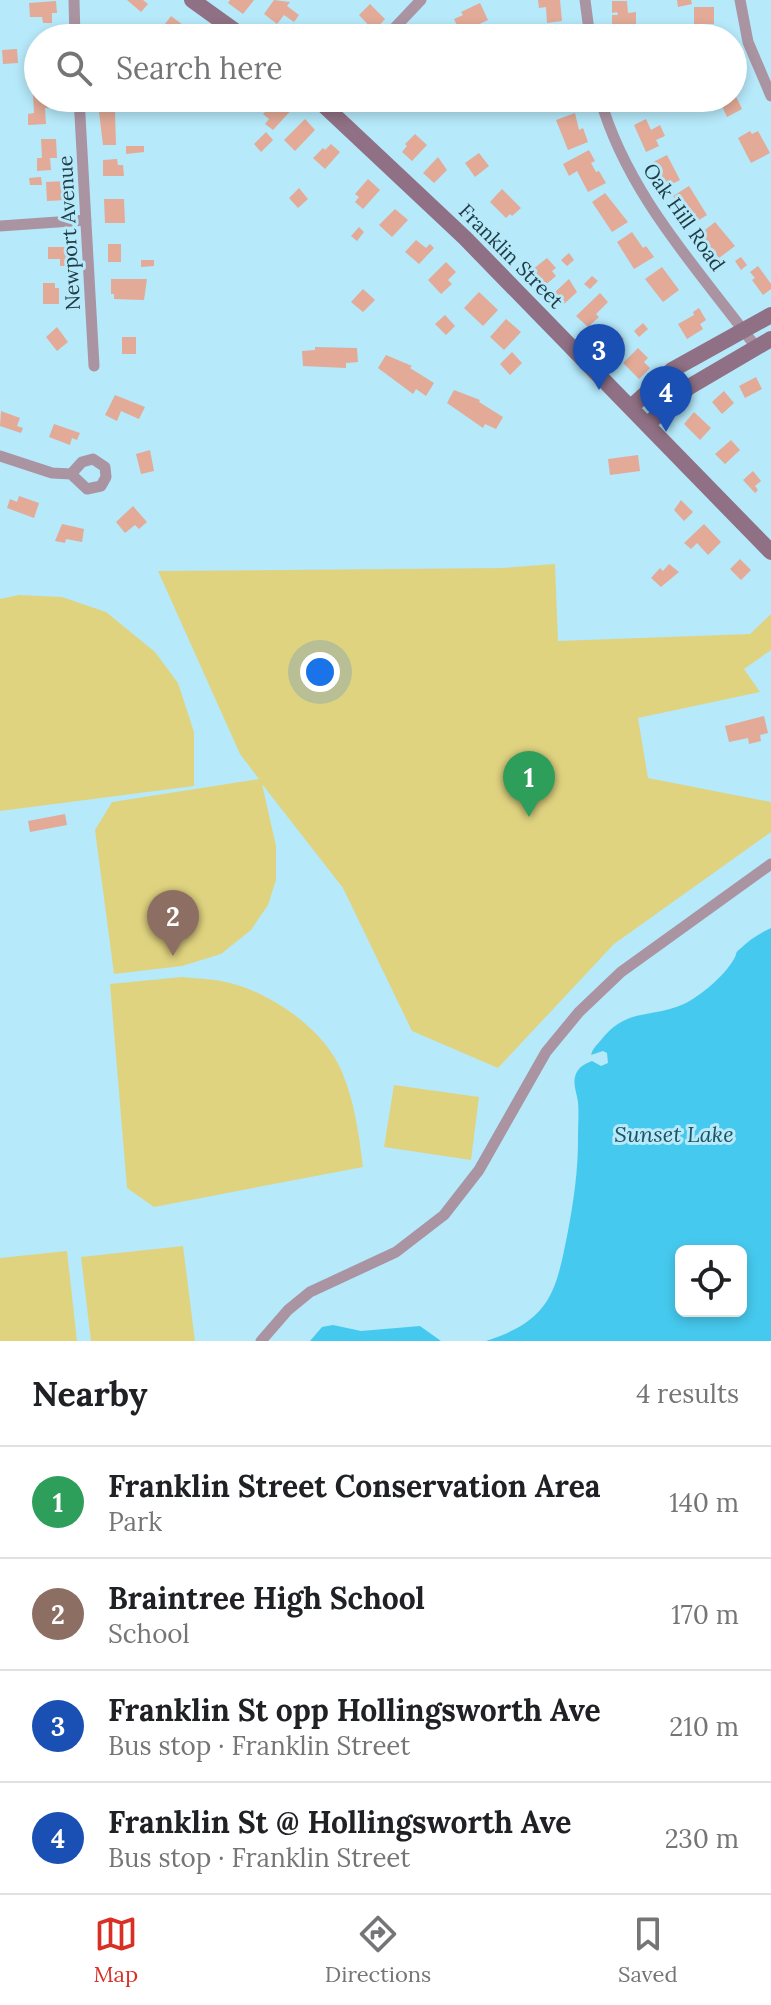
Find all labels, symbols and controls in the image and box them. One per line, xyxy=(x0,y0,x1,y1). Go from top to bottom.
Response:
search box xyxy=(24,24,747,112)
icon: search xyxy=(52,46,96,90)
text: Search here xyxy=(116,49,283,87)
street label: Newport Avenue xyxy=(52,155,85,311)
street label: Oak Hill Road xyxy=(638,158,731,275)
street label: Franklin Street xyxy=(454,198,569,313)
pin: 3 xyxy=(573,324,625,390)
pin: 4 xyxy=(640,366,692,432)
your location xyxy=(300,652,340,692)
pin: 1 xyxy=(503,751,555,817)
pin: 2 xyxy=(147,890,199,956)
water label: Sunset Lake xyxy=(614,1120,734,1148)
map controls xyxy=(675,1245,747,1317)
button: locate xyxy=(675,1245,747,1317)
text: Nearby xyxy=(32,1372,148,1415)
text: 4 results xyxy=(636,1377,739,1410)
text: Franklin Street Conservation Area xyxy=(108,1467,601,1505)
text: 1 xyxy=(53,1486,63,1519)
text: 140 m xyxy=(669,1486,739,1519)
text: Park xyxy=(108,1505,162,1538)
text: Braintree High School xyxy=(108,1579,425,1617)
text: 2 xyxy=(51,1598,65,1631)
text: 170 m xyxy=(671,1598,739,1631)
text: School xyxy=(108,1617,190,1650)
text: Franklin St opp Hollingsworth Ave xyxy=(108,1691,601,1729)
text: 3 xyxy=(51,1710,65,1743)
text: 210 m xyxy=(669,1710,739,1743)
text: Bus stop · Franklin Street xyxy=(108,1729,410,1762)
text: Franklin St @ Hollingsworth Ave xyxy=(108,1803,571,1841)
text: 4 xyxy=(51,1822,65,1855)
text: 230 m xyxy=(665,1822,739,1855)
text: Bus stop · Franklin Street xyxy=(108,1841,410,1874)
tab: Map xyxy=(93,1912,138,1988)
tab: Directions xyxy=(325,1912,431,1988)
tab: Saved xyxy=(618,1912,678,1988)

